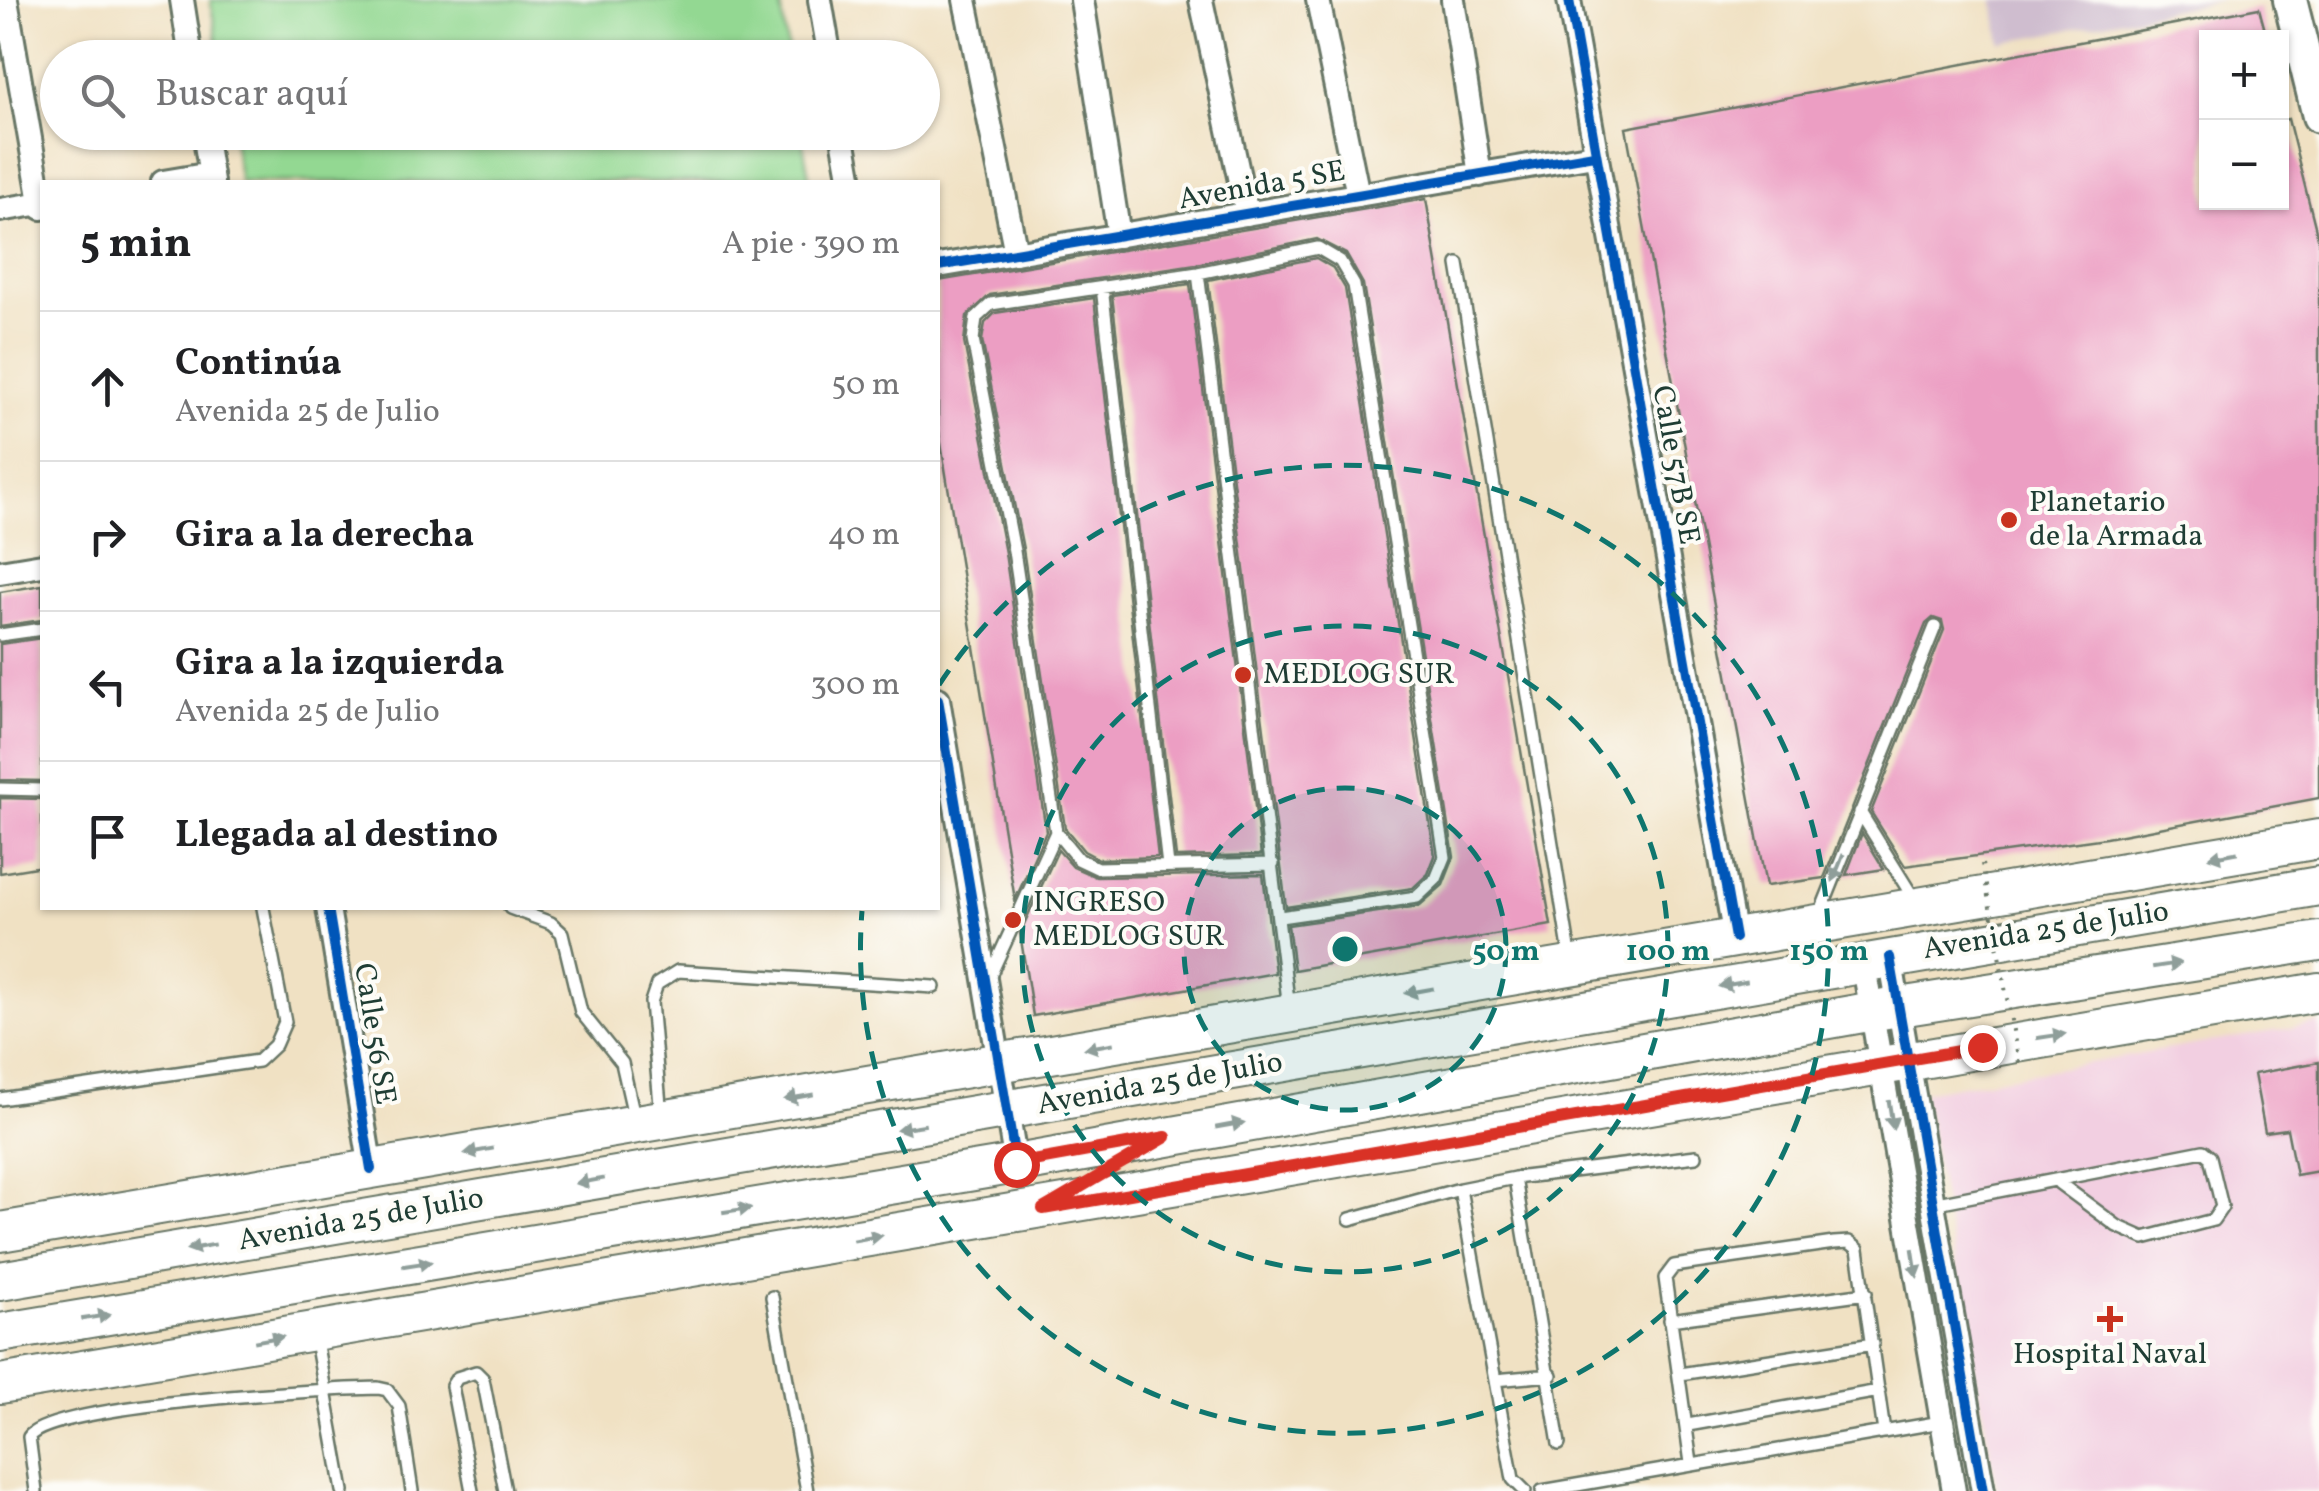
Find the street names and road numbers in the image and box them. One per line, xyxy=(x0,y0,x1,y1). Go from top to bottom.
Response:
street label: Avenida 5 SE xyxy=(1175,151,1349,221)
street label: Calle 57B SE xyxy=(1640,382,1710,548)
street label: Avenida 25 de Julio xyxy=(1920,891,2172,971)
street label: Calle 56 SE xyxy=(342,960,406,1108)
street label: Avenida 25 de Julio xyxy=(1034,1042,1286,1126)
street label: Avenida 25 de Julio xyxy=(235,1178,487,1262)

